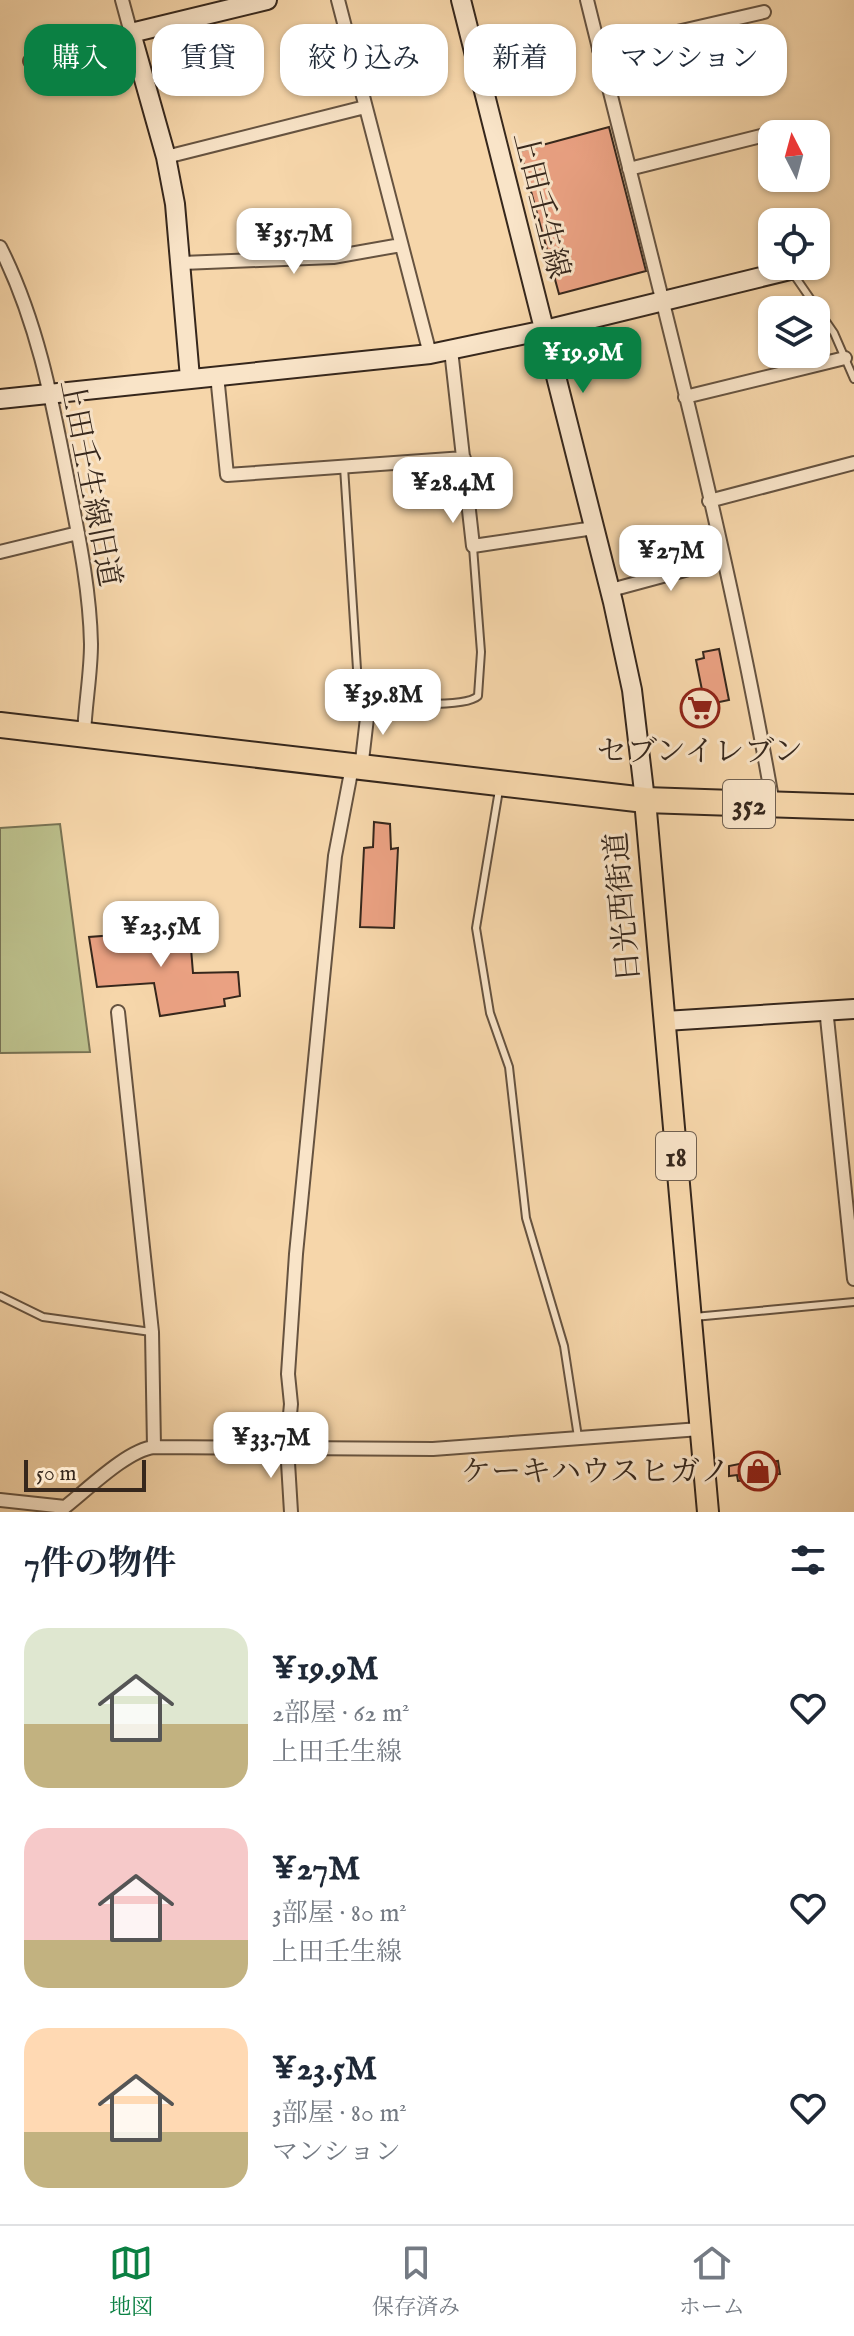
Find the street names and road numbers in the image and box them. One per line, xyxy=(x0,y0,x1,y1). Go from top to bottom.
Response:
street label: 上田壬生線 xyxy=(503,128,577,283)
street label: 上田壬生線旧道 xyxy=(50,377,128,590)
road number: 352 xyxy=(723,780,775,828)
street label: 日光西街道 xyxy=(599,830,649,983)
road number: 18 xyxy=(656,1132,696,1180)

